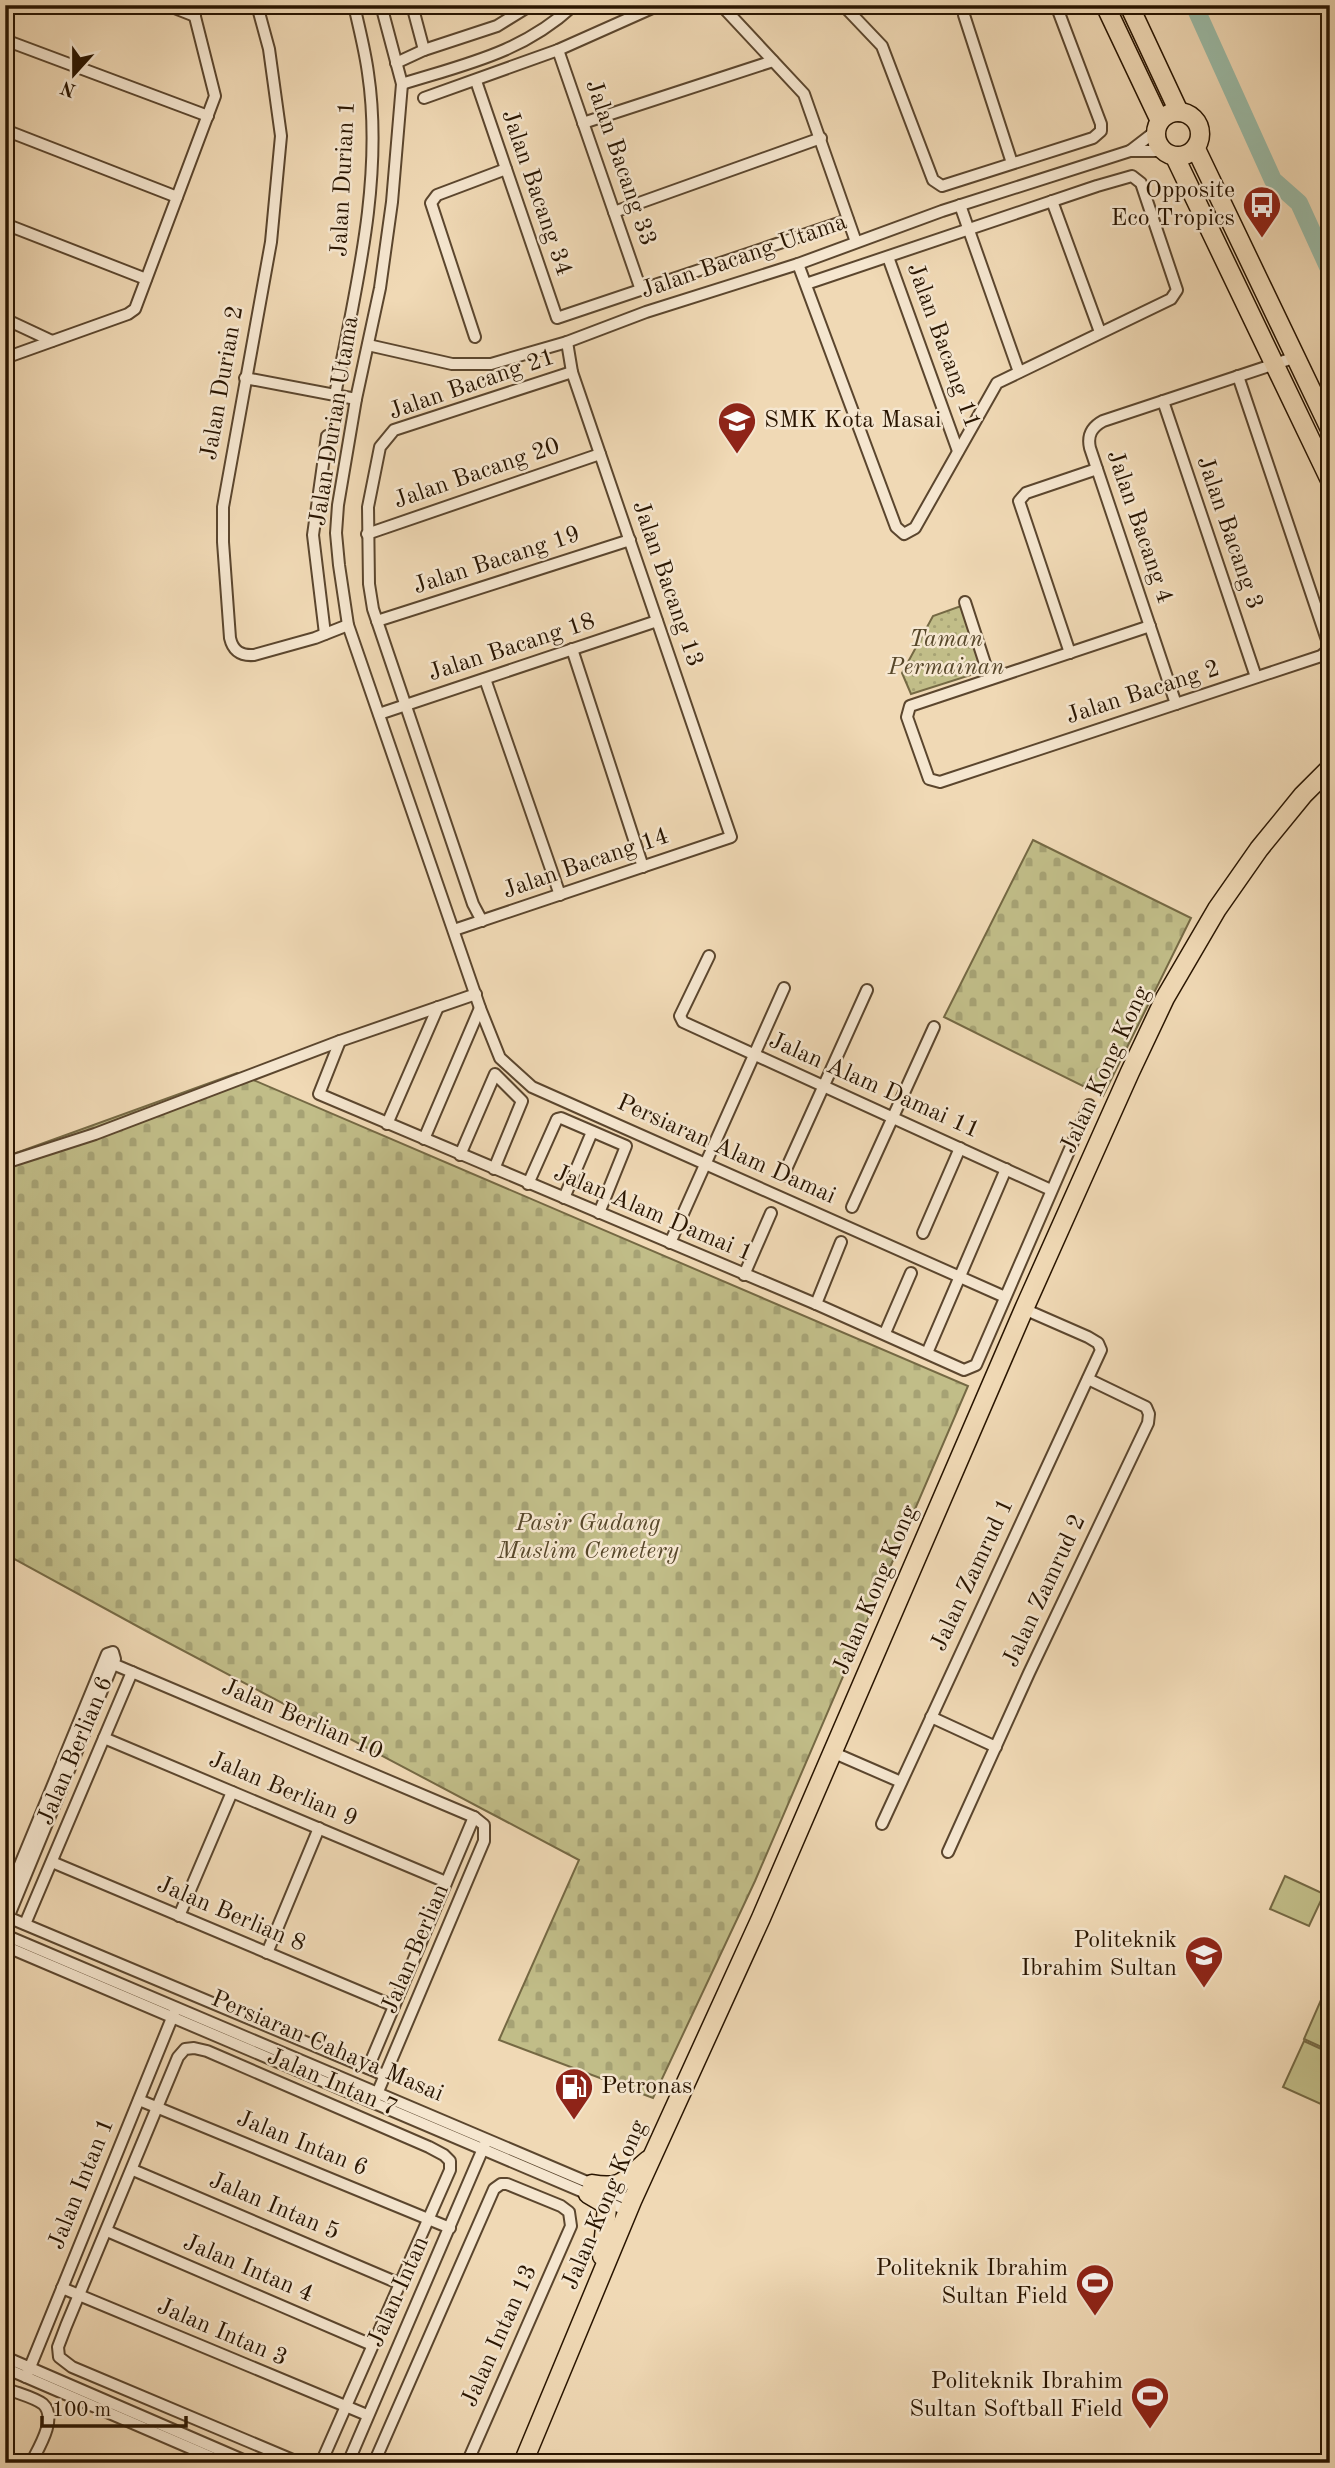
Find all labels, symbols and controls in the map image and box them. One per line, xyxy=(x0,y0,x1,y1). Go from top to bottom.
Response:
north arrow xyxy=(38,38,108,108)
text: N xyxy=(58,76,79,99)
street label: Jalan Bacang 33 xyxy=(580,77,660,249)
street label: Jalan Durian 1 xyxy=(328,100,360,258)
street label: Jalan Bacang 34 xyxy=(496,107,576,279)
place label: Opposite Eco Tropics xyxy=(1111,179,1235,231)
bus stop icon: Opposite Eco Tropics xyxy=(1241,184,1283,239)
street label: Jalan Bacang Utama xyxy=(638,210,850,304)
street label: Jalan Bacang 11 xyxy=(902,260,984,432)
street label: Jalan Durian 2 xyxy=(198,304,248,462)
street label: Jalan Durian Utama xyxy=(307,314,363,528)
street label: Jalan Bacang 21 xyxy=(386,345,558,425)
school or university icon: SMK Kota Masai xyxy=(716,400,758,455)
place label: SMK Kota Masai xyxy=(764,409,942,433)
street label: Jalan Bacang 20 xyxy=(391,434,563,514)
street label: Jalan Bacang 4 xyxy=(1102,447,1176,607)
street label: Jalan Bacang 3 xyxy=(1192,453,1266,613)
street label: Jalan Bacang 13 xyxy=(627,498,707,670)
street label: Jalan Bacang 19 xyxy=(411,523,583,599)
street label: Jalan Bacang 18 xyxy=(426,610,598,686)
park label: Taman Permainan xyxy=(887,628,1004,680)
street label: Jalan Bacang 2 xyxy=(1063,657,1223,729)
street label: Jalan Bacang 14 xyxy=(500,824,672,904)
street label: Jalan Kong Kong xyxy=(1057,983,1155,1157)
street label: Jalan Alam Damai 11 xyxy=(765,1029,983,1143)
street label: Persiaran Alam Damai xyxy=(613,1091,839,1209)
street label: Jalan Alam Damai 1 xyxy=(550,1161,756,1267)
street label: Jalan Zamrud 1 xyxy=(927,1495,1019,1655)
street label: Jalan Kong Kong xyxy=(829,1502,923,1678)
street label: Jalan Zamrud 2 xyxy=(999,1511,1091,1671)
park label: Pasir Gudang Muslim Cemetery xyxy=(496,1512,679,1564)
street label: Jalan Berlian 6 xyxy=(34,1673,118,1829)
street label: Jalan Berlian 10 xyxy=(218,1675,386,1765)
street label: Jalan Berlian 9 xyxy=(205,1748,361,1832)
street label: Jalan Berlian 8 xyxy=(153,1873,309,1957)
street label: Jalan Berlian xyxy=(378,1881,454,2017)
place label: Politeknik Ibrahim Sultan xyxy=(1021,1929,1177,1981)
school or university icon: Politeknik Ibrahim Sultan xyxy=(1183,1934,1225,1989)
street label: Persiaran Cahaya Masai xyxy=(207,1987,447,2107)
street label: Jalan Intan 7 xyxy=(263,2045,401,2121)
fuel station icon: Petronas xyxy=(553,2066,595,2121)
place label: Petronas xyxy=(601,2075,693,2099)
street label: Jalan Intan 6 xyxy=(233,2107,371,2181)
street label: Jalan Intan 1 xyxy=(45,2115,119,2253)
street label: Jalan Kong Kong xyxy=(558,2117,652,2293)
street label: Jalan Intan 5 xyxy=(205,2169,343,2245)
street label: Jalan Intan 4 xyxy=(179,2231,317,2307)
street label: Jalan Intan xyxy=(364,2233,434,2351)
place label: Politeknik Ibrahim Sultan Field xyxy=(875,2257,1068,2309)
street label: Jalan Intan 13 xyxy=(458,2261,542,2411)
sports icon: Politeknik Ibrahim Sultan Field xyxy=(1074,2262,1116,2317)
street label: Jalan Intan 3 xyxy=(153,2295,291,2371)
place label: Politeknik Ibrahim Sultan Softball Field xyxy=(909,2370,1123,2422)
sports icon: Politeknik Ibrahim Sultan Softball Field xyxy=(1129,2375,1171,2430)
scale bar xyxy=(42,2384,186,2428)
text: 100 m xyxy=(52,2400,111,2421)

